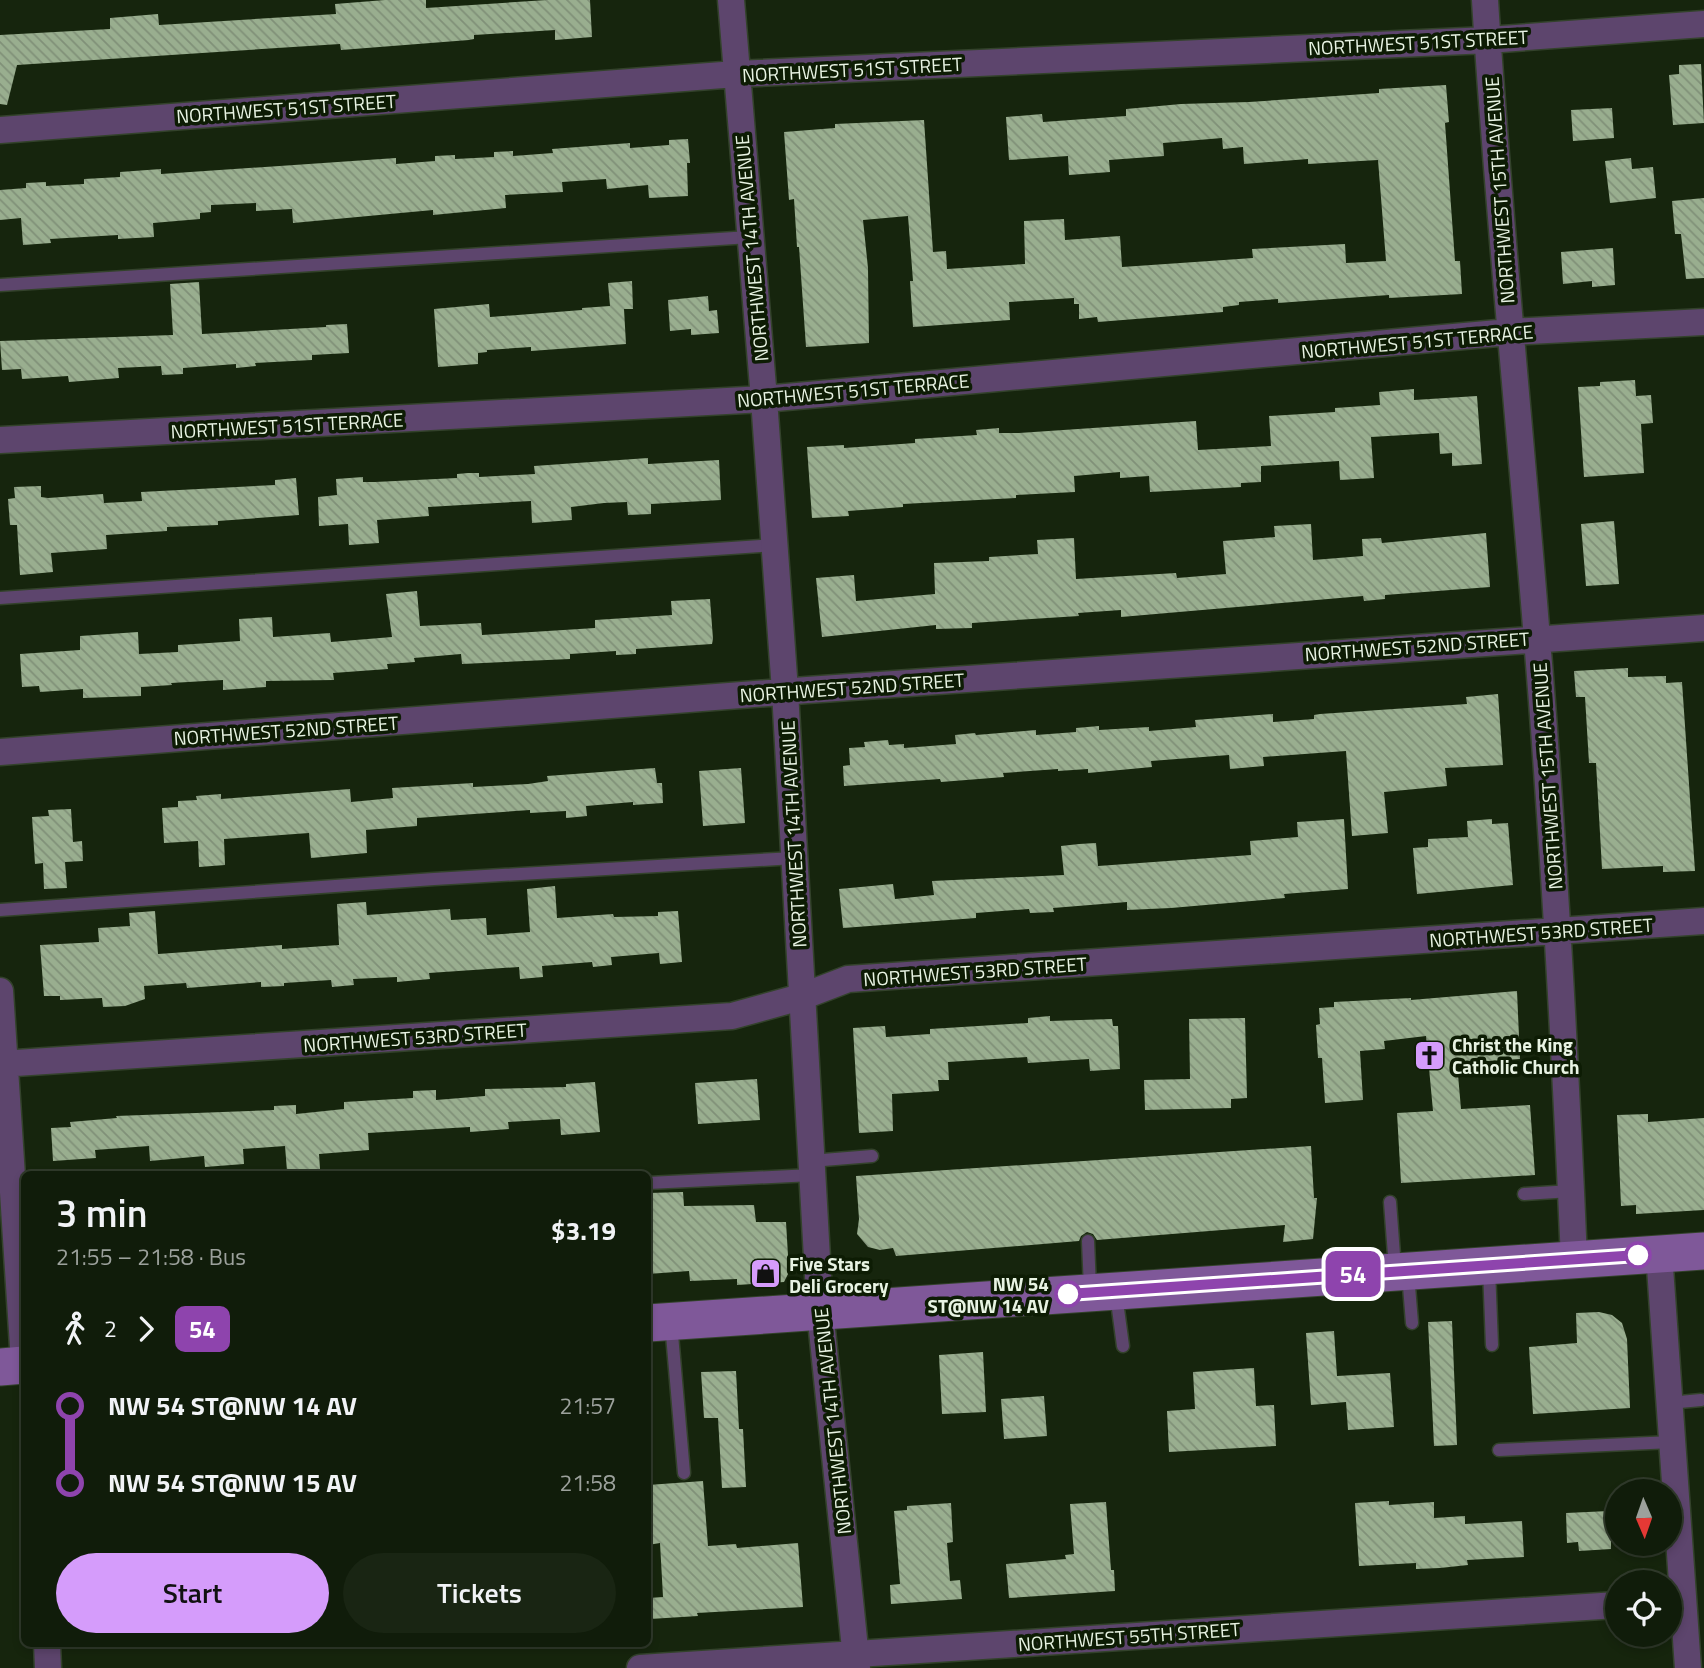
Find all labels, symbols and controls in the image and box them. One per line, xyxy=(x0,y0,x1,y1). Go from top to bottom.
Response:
street label: NORTHWEST 51ST STREET xyxy=(1307,22,1529,62)
street label: NORTHWEST 51ST STREET xyxy=(741,49,963,89)
street label: NORTHWEST 15TH AVENUE xyxy=(1477,75,1521,305)
street label: NORTHWEST 51ST STREET xyxy=(175,86,397,130)
street label: NORTHWEST 14TH AVENUE xyxy=(727,133,775,363)
street label: NORTHWEST 51ST TERRACE xyxy=(1300,316,1534,366)
street label: NORTHWEST 51ST TERRACE xyxy=(736,365,970,415)
street label: NORTHWEST 51ST TERRACE xyxy=(170,404,404,446)
street label: NORTHWEST 52ND STREET xyxy=(1304,624,1530,668)
street label: NORTHWEST 15TH AVENUE xyxy=(1525,661,1569,891)
street label: NORTHWEST 52ND STREET xyxy=(739,665,965,709)
street label: NORTHWEST 52ND STREET xyxy=(173,708,399,752)
street label: NORTHWEST 14TH AVENUE xyxy=(773,720,813,948)
street label: NORTHWEST 53RD STREET xyxy=(1428,910,1654,954)
street label: NORTHWEST 53RD STREET xyxy=(862,949,1088,993)
street label: NORTHWEST 53RD STREET xyxy=(302,1015,528,1059)
place label: Christ the King Catholic Church xyxy=(1452,1030,1580,1081)
church icon: Christ the King Catholic Church xyxy=(1412,1038,1446,1072)
text: 3 min xyxy=(56,1184,147,1242)
text: $3.19 xyxy=(551,1211,616,1250)
text: 21:55 – 21:58 · Bus xyxy=(56,1239,246,1274)
unlabelled marker xyxy=(1625,1242,1651,1268)
place label: Five Stars Deli Grocery xyxy=(789,1249,889,1300)
line badge: 54 xyxy=(1322,1251,1384,1297)
text: 54 xyxy=(1340,1256,1366,1292)
shop icon: Five Stars Deli Grocery xyxy=(749,1257,783,1291)
place label: NW 54 ST@NW 14 AV xyxy=(928,1269,1050,1320)
marker: NW 54 ST@NW 14 AV xyxy=(1055,1281,1081,1307)
street label: NORTHWEST 14TH AVENUE xyxy=(806,1306,858,1536)
icon: walk xyxy=(56,1310,94,1348)
icon: forward xyxy=(127,1310,165,1348)
text: 2 xyxy=(104,1311,117,1346)
text: 54 xyxy=(189,1311,216,1347)
text: NW 54 ST@NW 14 AV xyxy=(108,1386,357,1425)
text: 21:57 xyxy=(559,1388,616,1423)
text: NW 54 ST@NW 15 AV xyxy=(108,1463,357,1502)
text: 21:58 xyxy=(559,1465,616,1500)
north arrow xyxy=(1605,1479,1682,1556)
map controls xyxy=(1605,1479,1682,1647)
button: Start xyxy=(56,1553,329,1633)
button: Tickets xyxy=(343,1553,616,1633)
button: locate xyxy=(1605,1570,1682,1647)
street label: NORTHWEST 55TH STREET xyxy=(1017,1614,1241,1658)

